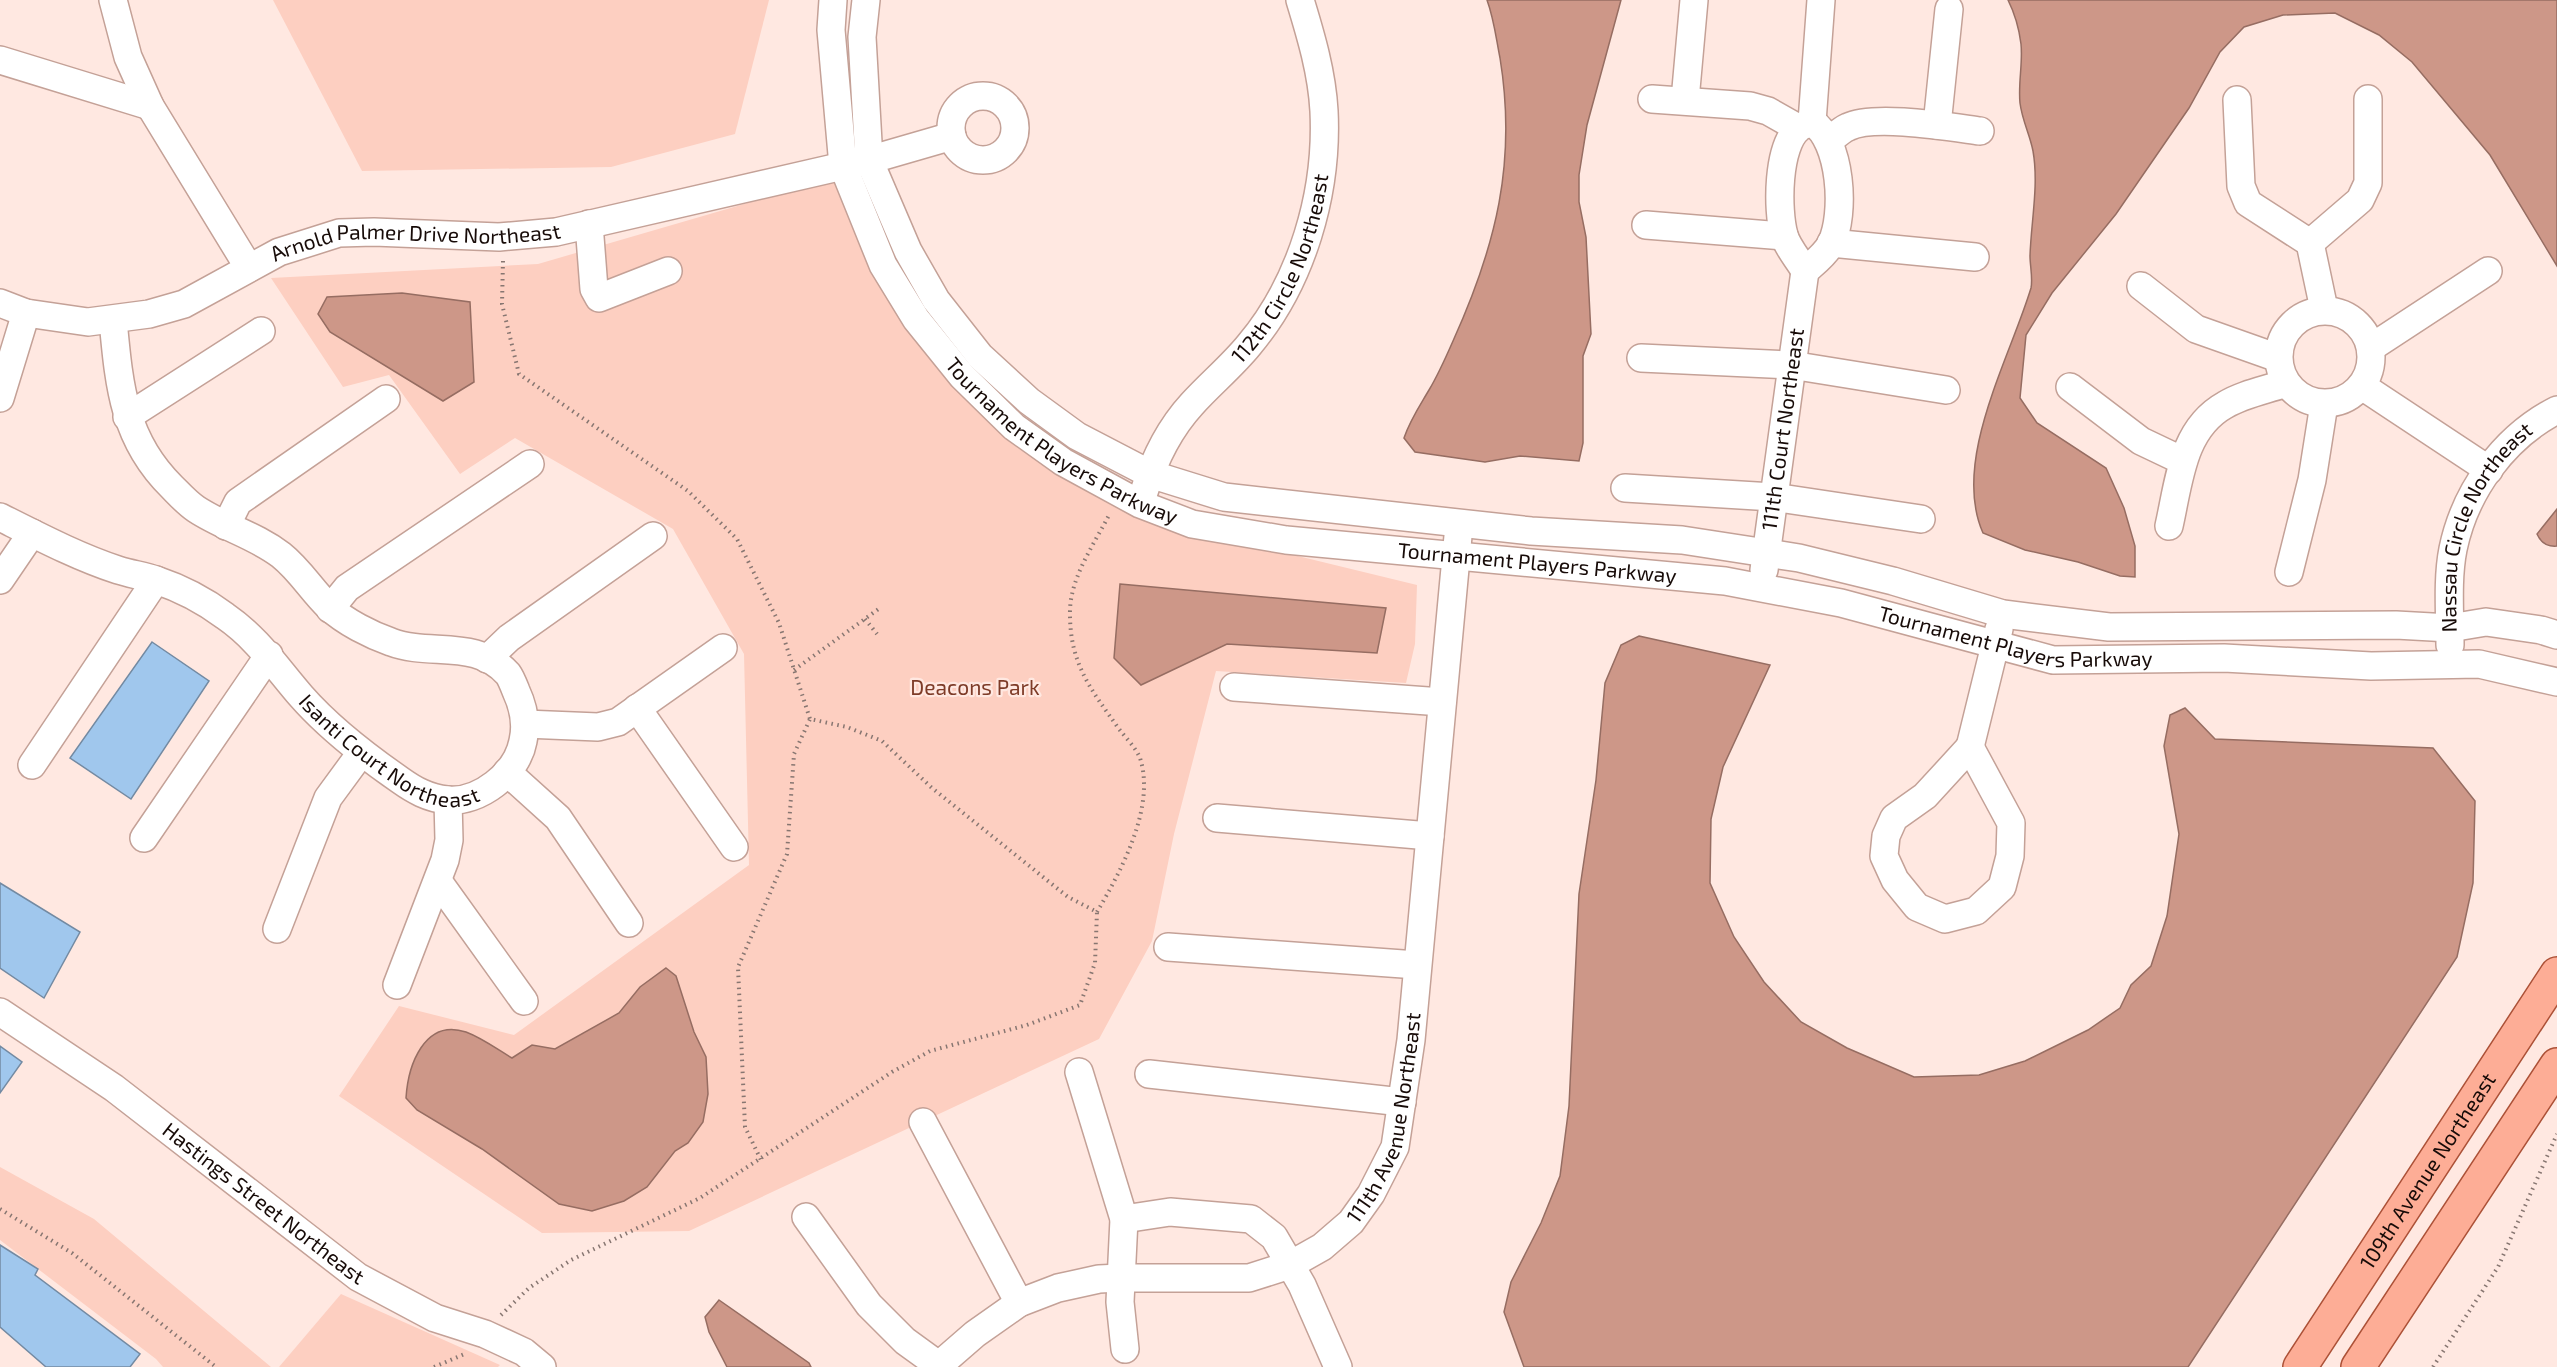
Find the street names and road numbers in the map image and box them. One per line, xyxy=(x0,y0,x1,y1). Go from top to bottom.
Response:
street label: 112th Circle Northeast xyxy=(1225,172,1332,368)
street label: Arnold Palmer Drive Northeast xyxy=(265,217,563,265)
street label: 111th Court Northeast xyxy=(1756,326,1808,532)
street label: Tournament Players Parkway xyxy=(941,352,1182,528)
street label: Nassau Circle Northeast xyxy=(2435,416,2537,633)
street label: Tournament Players Parkway xyxy=(1397,537,1678,587)
street label: Tournament Players Parkway xyxy=(1876,600,2153,671)
street label: Isanti Court Northeast xyxy=(294,688,483,811)
street label: 111th Avenue Northeast xyxy=(1340,1011,1424,1227)
street label: 109th Avenue Northeast xyxy=(2354,1067,2500,1273)
street label: Hastings Street Northeast xyxy=(158,1117,369,1289)

